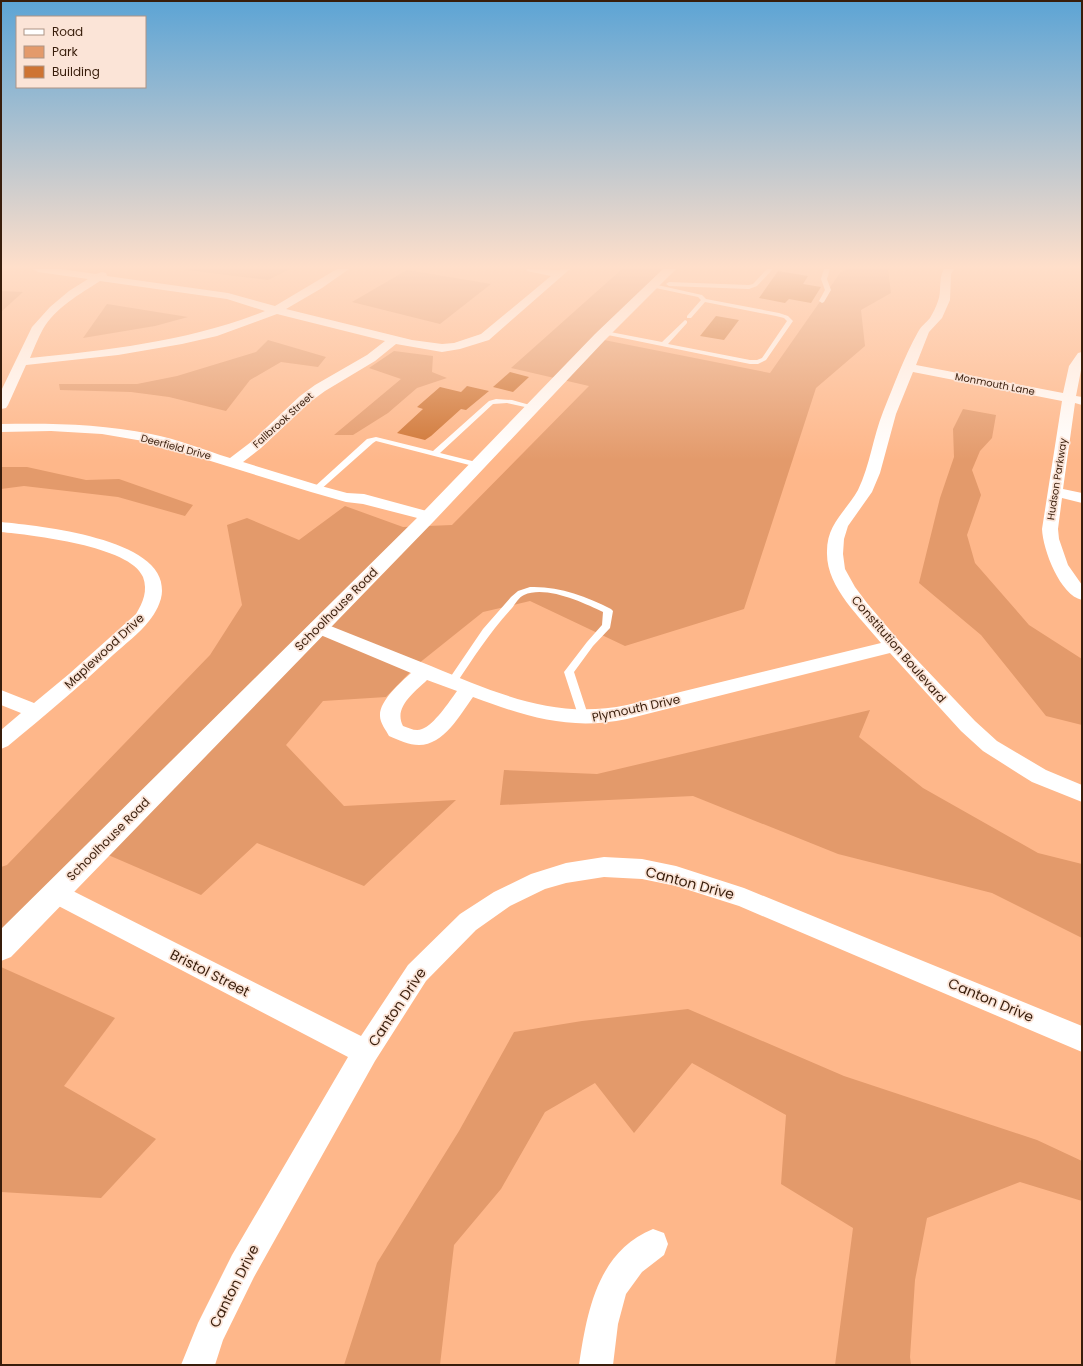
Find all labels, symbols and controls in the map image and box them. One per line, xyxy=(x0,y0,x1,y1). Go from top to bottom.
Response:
legend xyxy=(16,16,146,88)
text: Road xyxy=(52,23,83,40)
text: Park xyxy=(52,43,79,60)
text: Building xyxy=(52,63,100,80)
street label: Monmouth Lane xyxy=(954,369,1036,399)
street label: Fallbrook Street xyxy=(249,388,317,451)
street label: Deerfield Drive xyxy=(139,430,213,464)
street label: Hudson Parkway xyxy=(1043,437,1071,521)
street label: Schoolhouse Road xyxy=(291,564,381,654)
street label: Constitution Boulevard xyxy=(848,592,950,706)
street label: Maplewood Drive xyxy=(60,609,148,693)
street label: Plymouth Drive xyxy=(590,690,682,726)
street label: Schoolhouse Road xyxy=(63,794,153,884)
street label: Canton Drive xyxy=(643,862,737,905)
street label: Bristol Street xyxy=(167,944,253,1002)
street label: Canton Drive xyxy=(363,963,431,1050)
street label: Canton Drive xyxy=(945,973,1037,1027)
street label: Canton Drive xyxy=(204,1241,264,1331)

